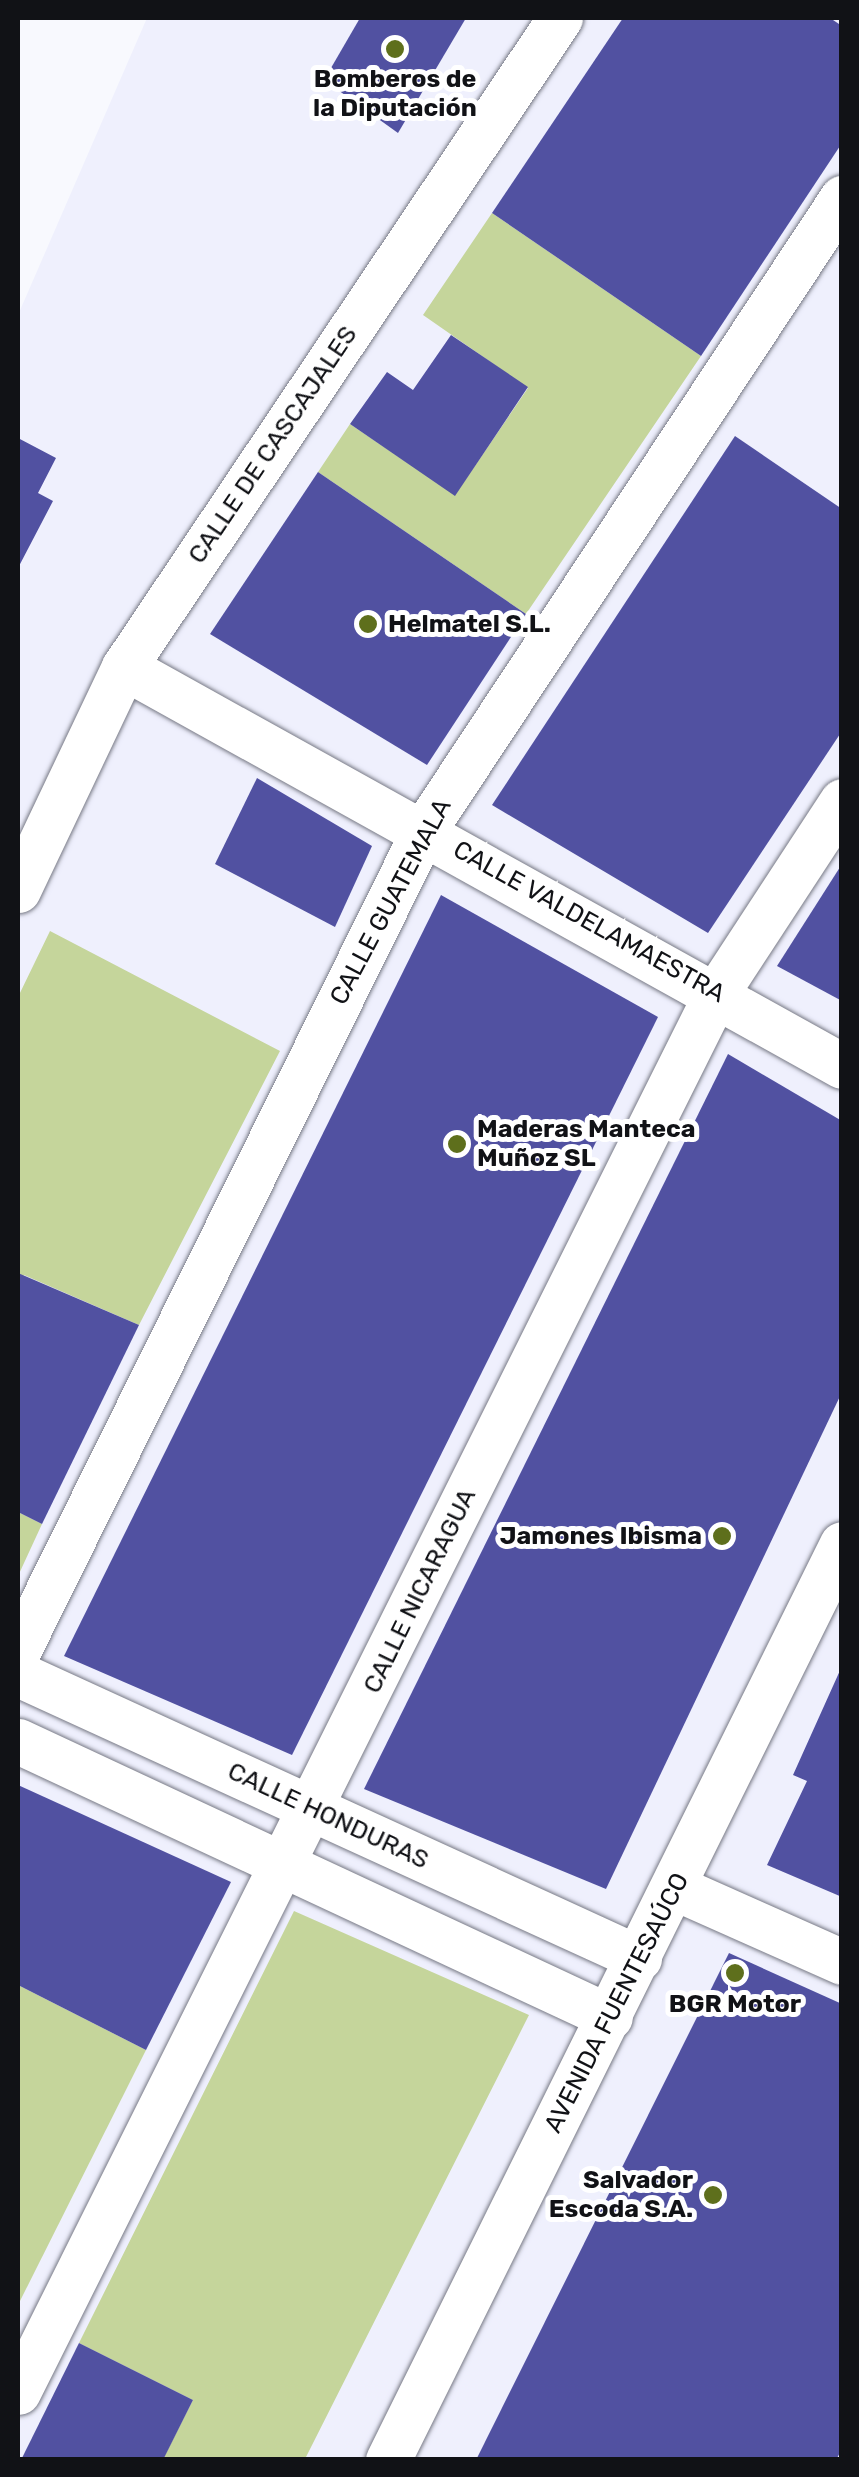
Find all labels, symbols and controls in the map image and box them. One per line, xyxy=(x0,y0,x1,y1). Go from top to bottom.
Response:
marker: Bomberos de la Diputación xyxy=(384,38,406,60)
place label: Bomberos de la Diputación xyxy=(313,65,477,124)
street label: CALLE DE CASCAJALES xyxy=(182,321,364,569)
place label: Helmatel S.L. xyxy=(388,609,551,639)
marker: Helmatel S.L. xyxy=(357,613,379,635)
street label: CALLE GUATEMALA xyxy=(324,794,458,1010)
street label: CALLE VALDELAMAESTRA xyxy=(448,835,730,1009)
place label: Maderas Manteca Muñoz SL xyxy=(477,1115,696,1174)
marker: Maderas Manteca Muñoz SL xyxy=(446,1133,468,1155)
street label: CALLE NICARAGUA xyxy=(357,1484,483,1698)
place label: Jamones Ibisma xyxy=(500,1521,702,1551)
marker: Jamones Ibisma xyxy=(711,1525,733,1547)
street label: CALLE HONDURAS xyxy=(223,1756,433,1876)
street label: AVENIDA FUENTESAÚCO xyxy=(538,1868,696,2138)
marker: BGR Motor xyxy=(724,1962,746,1984)
place label: BGR Motor xyxy=(669,1989,801,2019)
place label: Salvador Escoda S.A. xyxy=(549,2166,693,2225)
marker: Salvador Escoda S.A. xyxy=(702,2184,724,2206)

